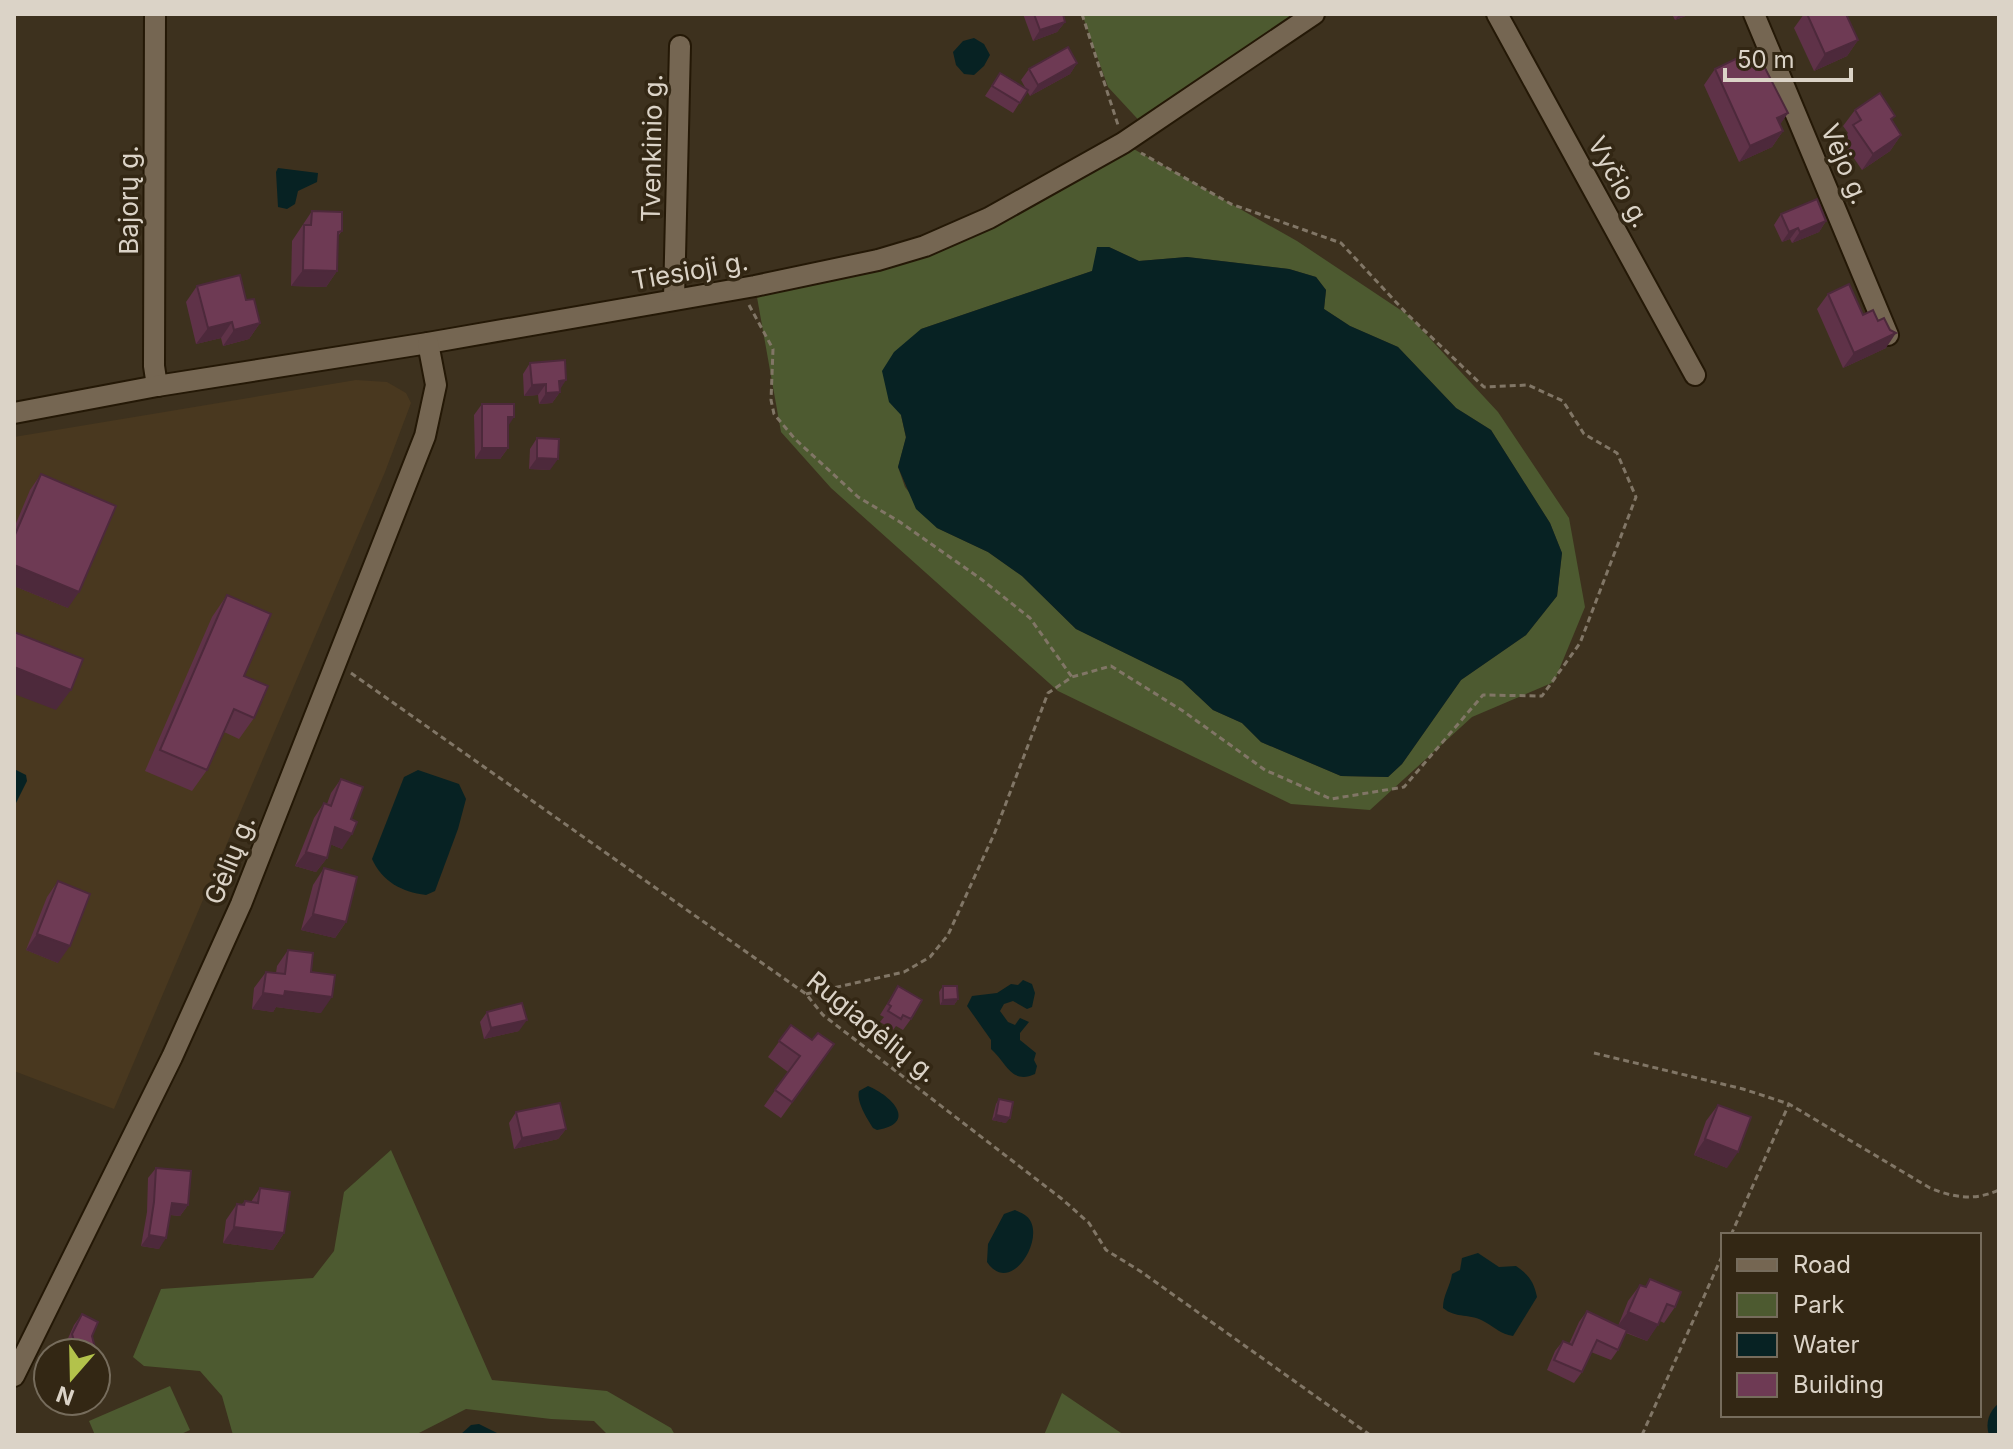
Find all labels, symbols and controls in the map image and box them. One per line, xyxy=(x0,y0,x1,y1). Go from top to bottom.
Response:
scale bar xyxy=(1725,32,1851,82)
text: 50 m xyxy=(1737,45,1795,74)
street label: Tvenkinio g. xyxy=(635,74,668,222)
street label: Vėjo g. xyxy=(1815,119,1876,209)
street label: Vyčio g. xyxy=(1582,131,1657,233)
street label: Bajorų g. xyxy=(113,145,144,255)
street label: Tiesioji g. xyxy=(630,245,750,296)
street label: Gėlių g. xyxy=(198,811,261,909)
street label: Rugiagėlių g. xyxy=(801,965,944,1089)
legend xyxy=(1721,1233,1981,1417)
text: Road xyxy=(1793,1250,1851,1279)
text: Park xyxy=(1793,1290,1844,1319)
text: Water xyxy=(1793,1330,1860,1359)
north arrow xyxy=(32,1337,112,1417)
text: Building xyxy=(1793,1370,1884,1399)
text: N xyxy=(53,1381,77,1411)

